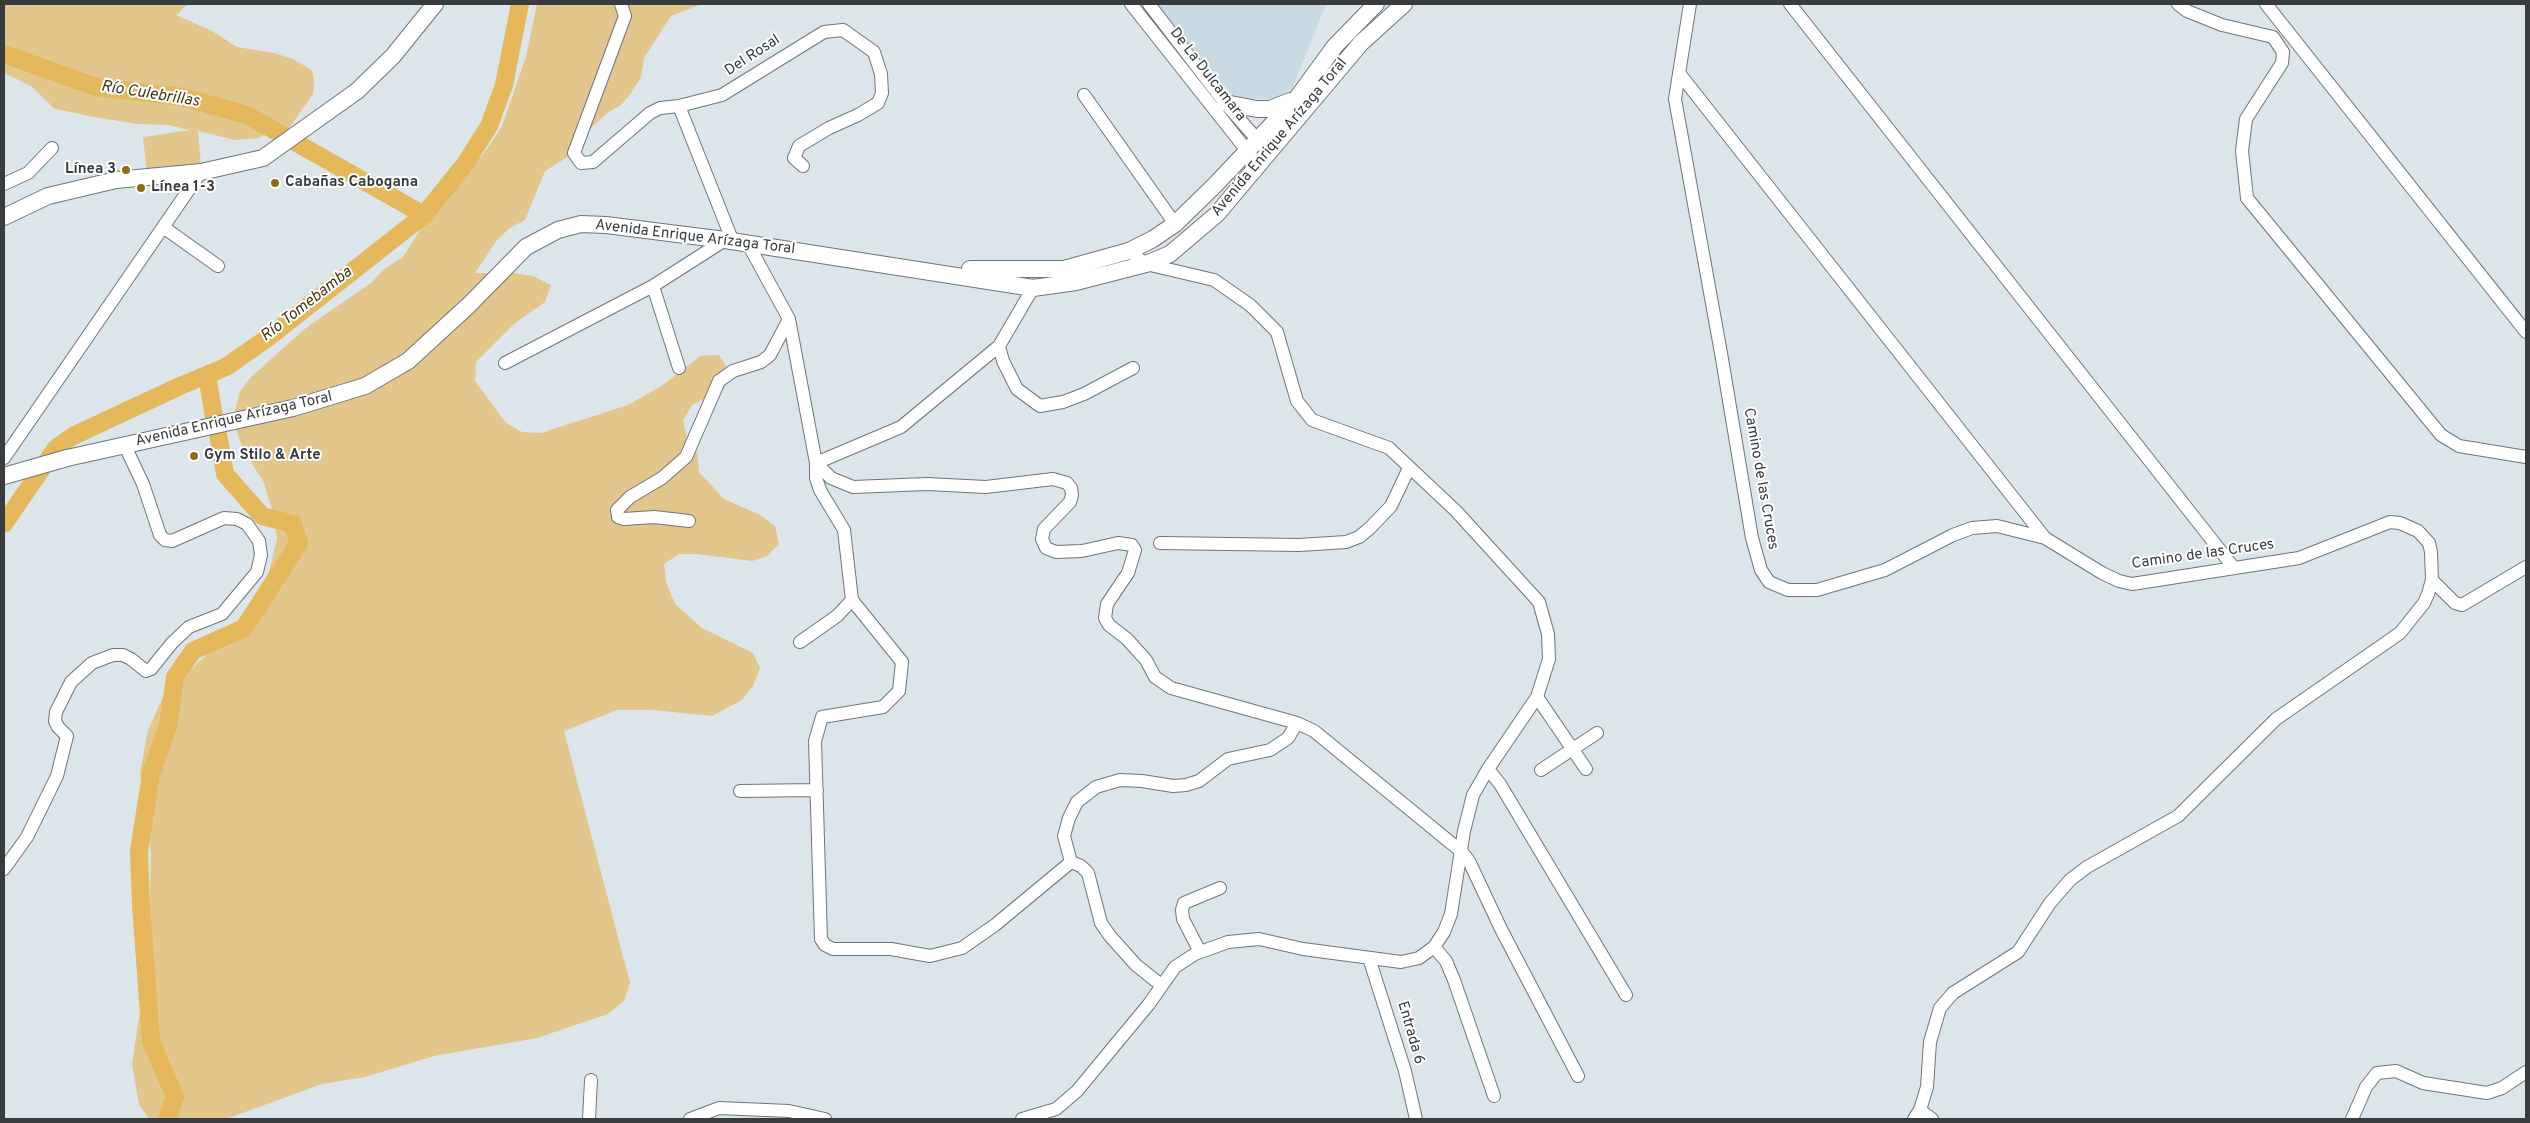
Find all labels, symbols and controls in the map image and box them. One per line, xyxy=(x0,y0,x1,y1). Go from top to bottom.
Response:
street label: De La Dulcamara xyxy=(1165,25,1249,125)
street label: Del Rosal xyxy=(722,32,784,80)
street label: Avenida Enrique Arízaga Toral xyxy=(1208,55,1352,221)
water label: Río Culebrillas xyxy=(99,78,201,112)
place label: Línea 3 xyxy=(65,161,116,179)
marker: Línea 3 xyxy=(120,164,132,176)
place label: Cabañas Cabogana xyxy=(285,174,418,192)
marker: Cabañas Cabogana xyxy=(269,177,281,189)
place label: Línea 1-3 xyxy=(151,179,215,197)
marker: Línea 1-3 xyxy=(135,182,147,194)
street label: Avenida Enrique Arízaga Toral xyxy=(594,217,796,259)
water label: Río Tomebamba xyxy=(257,263,357,347)
street label: Avenida Enrique Arízaga Toral xyxy=(134,389,334,451)
street label: Camino de las Cruces xyxy=(1739,407,1781,551)
place label: Gym Stilo & Arte xyxy=(204,447,321,465)
marker: Gym Stilo & Arte xyxy=(188,450,200,462)
street label: Camino de las Cruces xyxy=(2131,536,2275,574)
street label: Entrada 6 xyxy=(1392,999,1428,1067)

